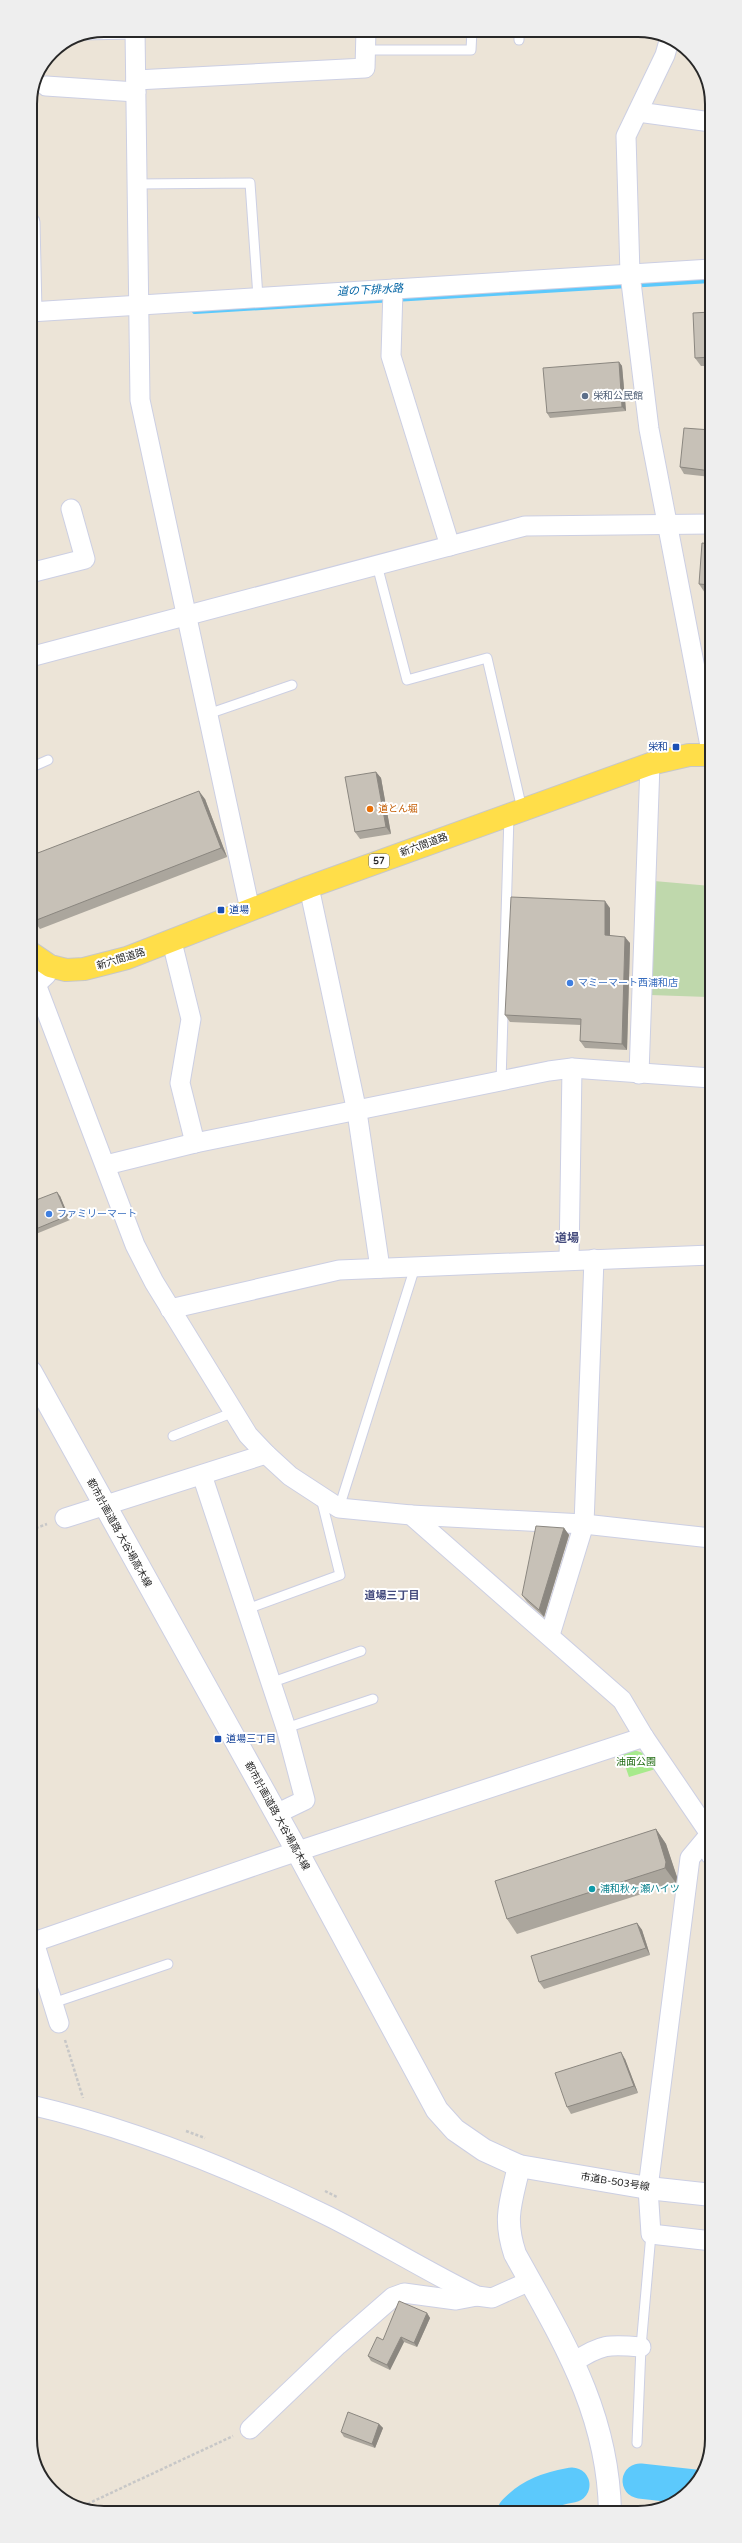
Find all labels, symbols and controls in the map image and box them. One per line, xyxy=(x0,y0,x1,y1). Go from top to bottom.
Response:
water label: 道の下排水路 xyxy=(337,282,404,298)
place label: 栄和公民館 xyxy=(593,390,643,402)
marker: 栄和公民館 xyxy=(580,391,590,401)
place label: 栄和 xyxy=(648,741,668,753)
marker: 栄和 xyxy=(671,742,681,752)
place label: 道とん堀 xyxy=(378,803,418,815)
marker: 道とん堀 xyxy=(365,804,375,814)
street label: 新六間道路 xyxy=(398,831,450,859)
road number: 57 xyxy=(369,854,389,868)
place label: 道場 xyxy=(229,904,249,916)
marker: 道場 xyxy=(216,905,226,915)
street label: 新六間道路 xyxy=(95,946,147,972)
place label: マミーマート西浦和店 xyxy=(578,977,678,989)
marker: マミーマート西浦和店 xyxy=(565,978,575,988)
place label: ファミリーマート xyxy=(57,1208,137,1220)
marker: ファミリーマート xyxy=(44,1209,54,1219)
district label: 道場 xyxy=(555,1231,579,1245)
street label: 都市計画道路 大谷場高木線 xyxy=(84,1476,154,1590)
district label: 道場三丁目 xyxy=(365,1589,420,1602)
place label: 道場三丁目 xyxy=(226,1733,276,1745)
marker: 道場三丁目 xyxy=(213,1734,223,1744)
park label: 油面公園 xyxy=(616,1756,656,1768)
street label: 都市計画道路 大谷場高木線 xyxy=(242,1759,312,1873)
place label: 浦和秋ヶ瀬ハイツ xyxy=(600,1883,680,1895)
marker: 浦和秋ヶ瀬ハイツ xyxy=(587,1884,597,1894)
street label: 市道B-503号線 xyxy=(580,2171,650,2193)

